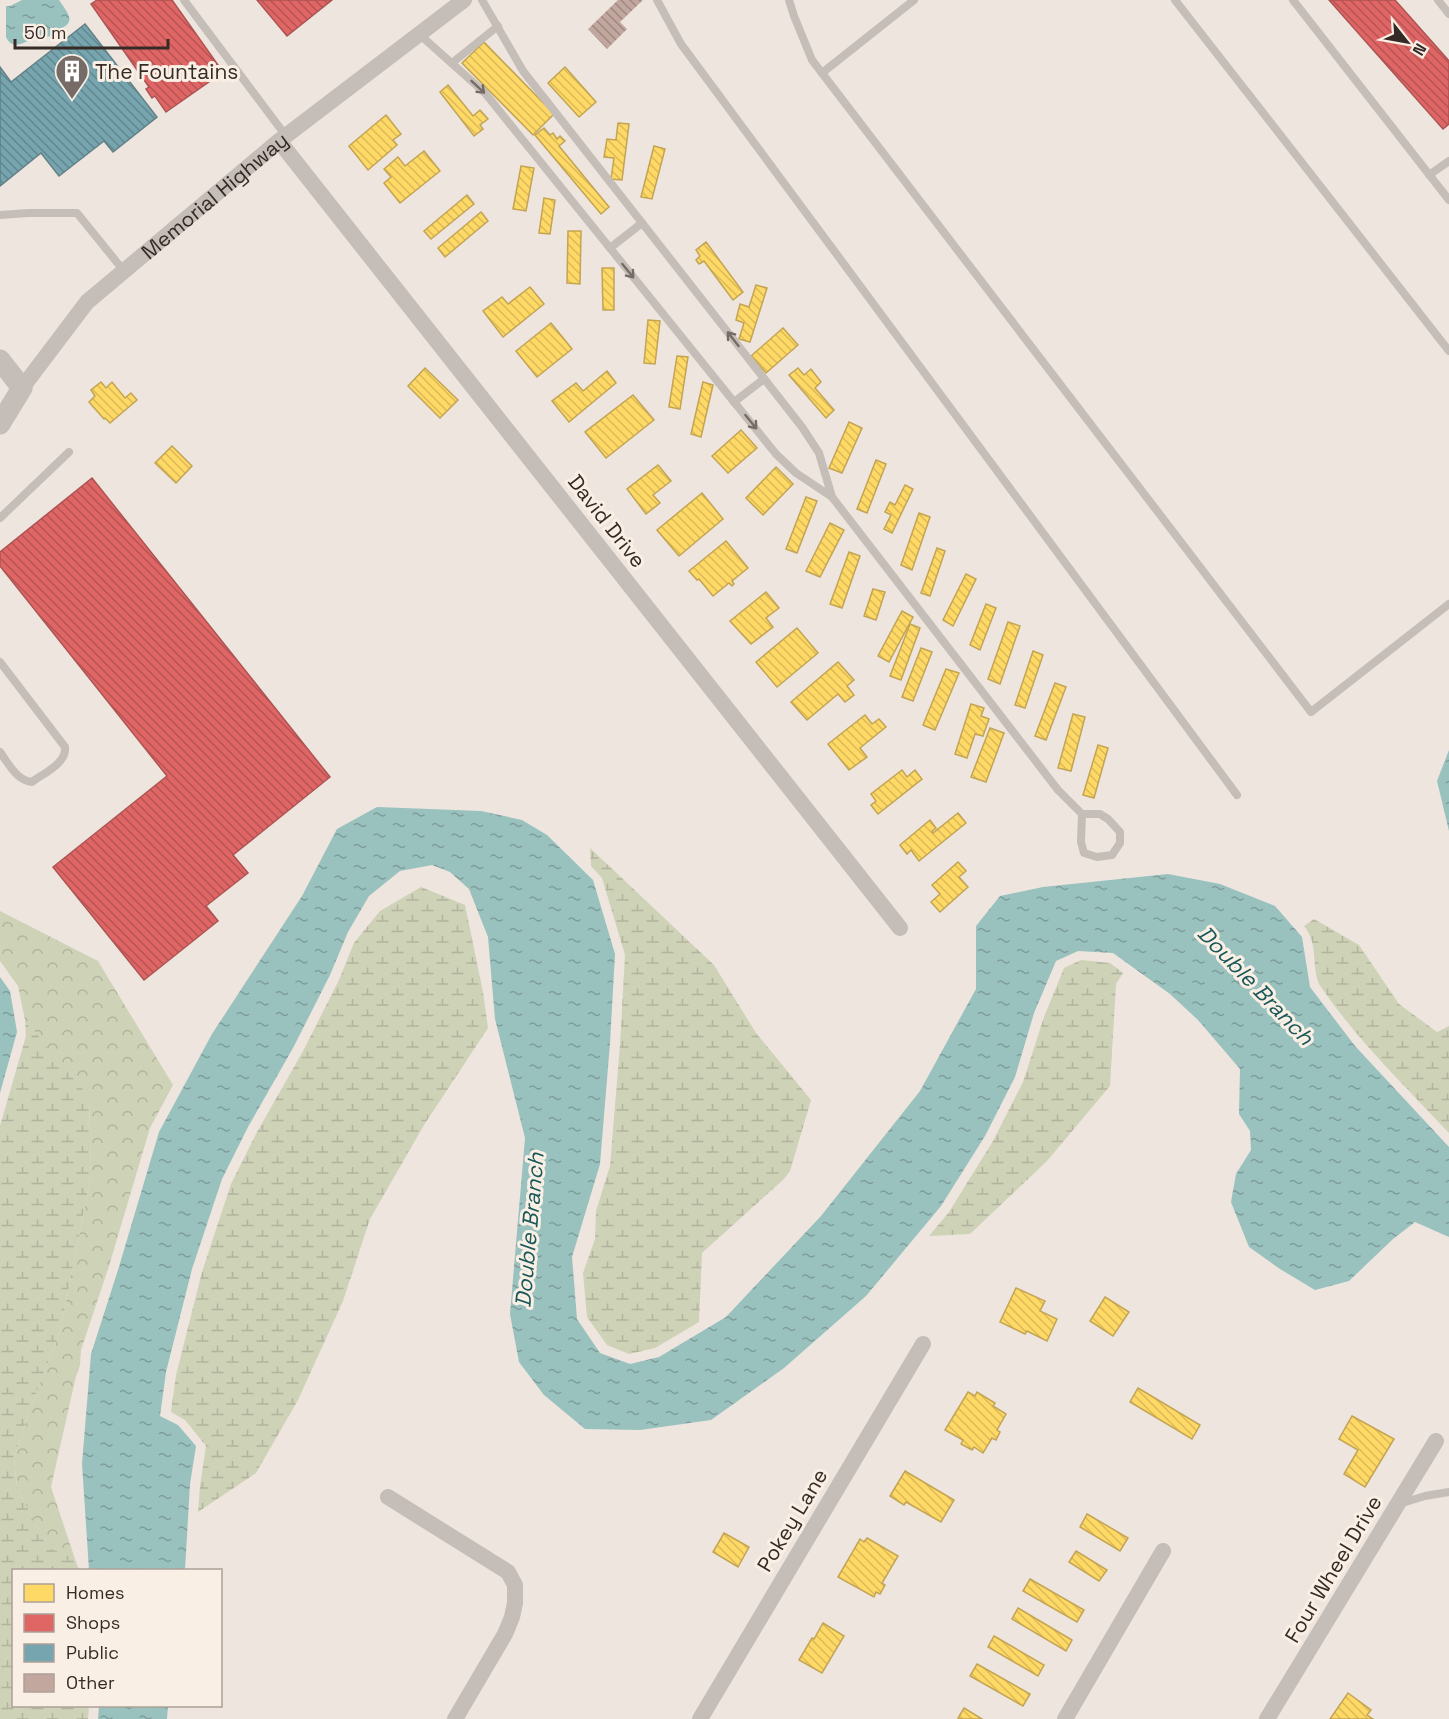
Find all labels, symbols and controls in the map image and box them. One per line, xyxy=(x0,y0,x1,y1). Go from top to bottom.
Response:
scale bar xyxy=(15,12,168,50)
north arrow xyxy=(1377,12,1437,72)
text: 50 m xyxy=(24,21,66,44)
text: N xyxy=(1408,39,1431,59)
building icon: The Fountains xyxy=(54,53,90,100)
place label: The Fountains xyxy=(95,58,238,85)
one-way arrow xyxy=(471,80,486,94)
street label: Memorial Highway xyxy=(135,126,293,265)
one-way arrow xyxy=(622,262,635,278)
one-way arrow xyxy=(727,332,740,348)
one-way arrow xyxy=(744,414,757,430)
street label: David Drive xyxy=(562,469,652,573)
water label: Double Branch xyxy=(1192,919,1320,1051)
water label: Double Branch xyxy=(508,1151,550,1308)
street label: Pokey Lane xyxy=(751,1464,833,1576)
street label: Four Wheel Drive xyxy=(1278,1490,1388,1648)
legend xyxy=(12,1569,222,1707)
text: Homes xyxy=(66,1581,125,1604)
text: Shops xyxy=(66,1611,120,1634)
text: Public xyxy=(66,1641,119,1664)
text: Other xyxy=(66,1671,115,1694)

